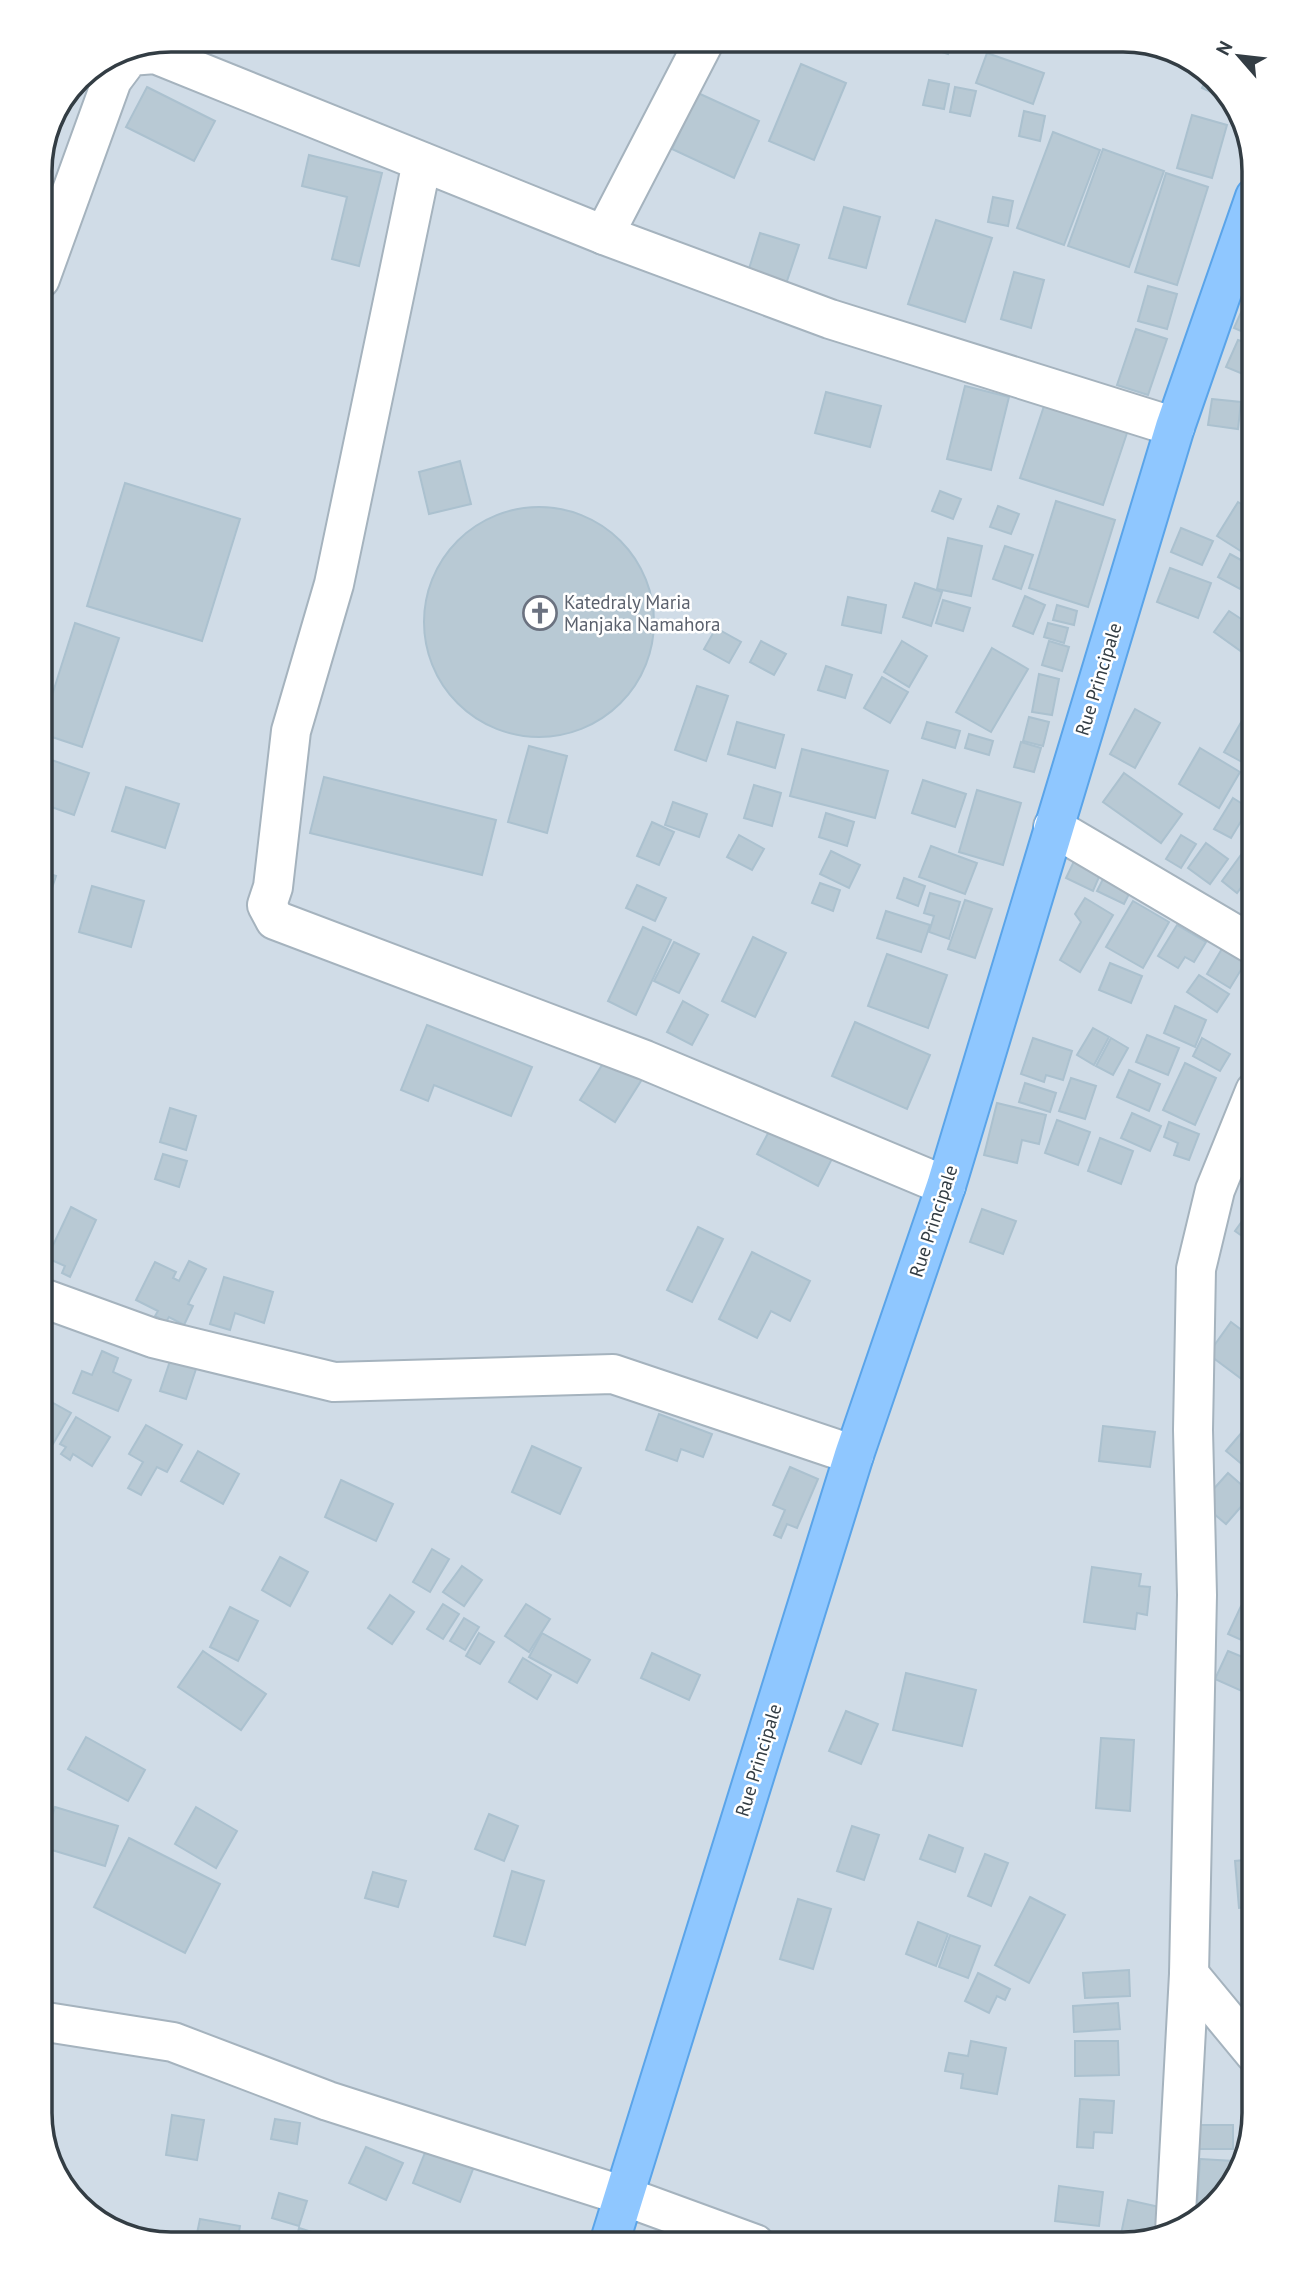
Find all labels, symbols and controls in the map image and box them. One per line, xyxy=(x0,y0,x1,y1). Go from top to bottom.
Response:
north arrow xyxy=(1204,21,1274,91)
text: N xyxy=(1210,37,1238,59)
place label: Katedraly Maria Manjaka Namahora xyxy=(564,590,720,636)
church icon: Katedraly Maria Manjaka Namahora xyxy=(521,594,559,632)
street label: Rue Principale xyxy=(1069,620,1127,738)
street label: Rue Principale xyxy=(904,1162,962,1280)
street label: Rue Principale xyxy=(729,1701,787,1819)

